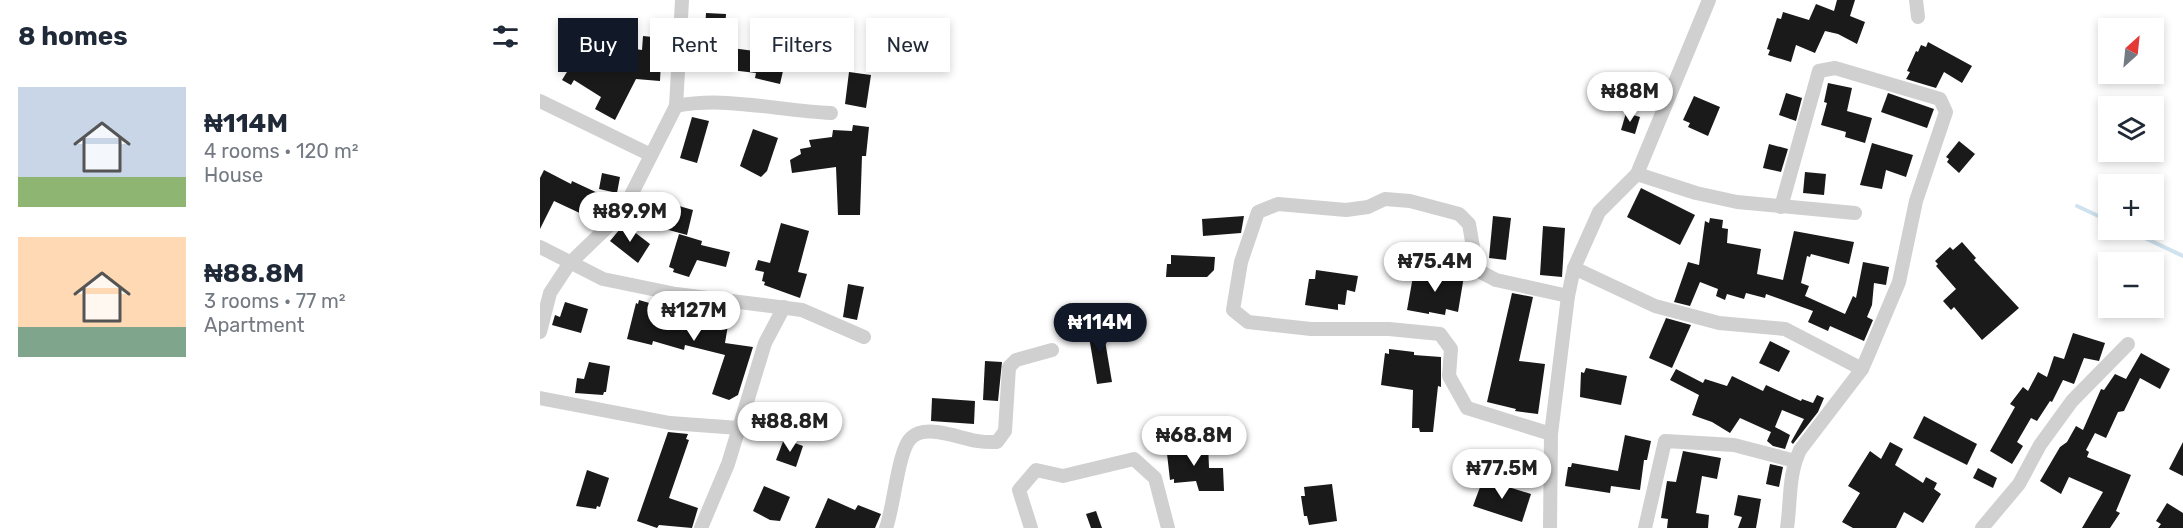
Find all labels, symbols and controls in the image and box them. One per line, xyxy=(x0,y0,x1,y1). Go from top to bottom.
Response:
chip: Buy xyxy=(558,18,638,72)
chip: Rent xyxy=(650,18,738,72)
chip: Filters xyxy=(750,18,854,72)
chip: New xyxy=(866,18,950,72)
north arrow xyxy=(2098,18,2164,84)
map controls xyxy=(2098,18,2164,318)
icon: filters xyxy=(489,20,522,53)
text: 8 homes xyxy=(18,21,128,52)
pin: ₦88M xyxy=(1594,72,1666,123)
text: ₦88M xyxy=(1601,79,1659,103)
button: layers xyxy=(2098,96,2164,162)
text: ₦114M xyxy=(204,108,288,139)
icon: home xyxy=(66,111,138,183)
text: 4 rooms · 120 m² xyxy=(204,139,359,163)
text: House xyxy=(204,163,263,187)
button: + xyxy=(2098,174,2164,240)
pin: ₦89.9M xyxy=(581,192,679,243)
text: ₦89.9M xyxy=(593,199,667,223)
pin: ₦75.4M xyxy=(1386,242,1484,293)
text: ₦75.4M xyxy=(1398,249,1472,273)
button: − xyxy=(2098,252,2164,318)
text: ₦88.8M xyxy=(204,258,304,289)
icon: home xyxy=(66,261,138,333)
text: 3 rooms · 77 m² xyxy=(204,289,346,313)
pin: ₦127M xyxy=(652,291,736,342)
text: ₦127M xyxy=(661,298,727,322)
pin: ₦114M xyxy=(1058,303,1142,354)
text: ₦114M xyxy=(1068,310,1132,334)
text: Apartment xyxy=(204,313,305,337)
pin: ₦88.8M xyxy=(741,402,839,453)
text: ₦88.8M xyxy=(751,409,829,433)
pin: ₦68.8M xyxy=(1145,416,1243,467)
text: ₦68.8M xyxy=(1156,423,1232,447)
pin: ₦77.5M xyxy=(1453,449,1551,500)
text: ₦77.5M xyxy=(1466,456,1538,480)

